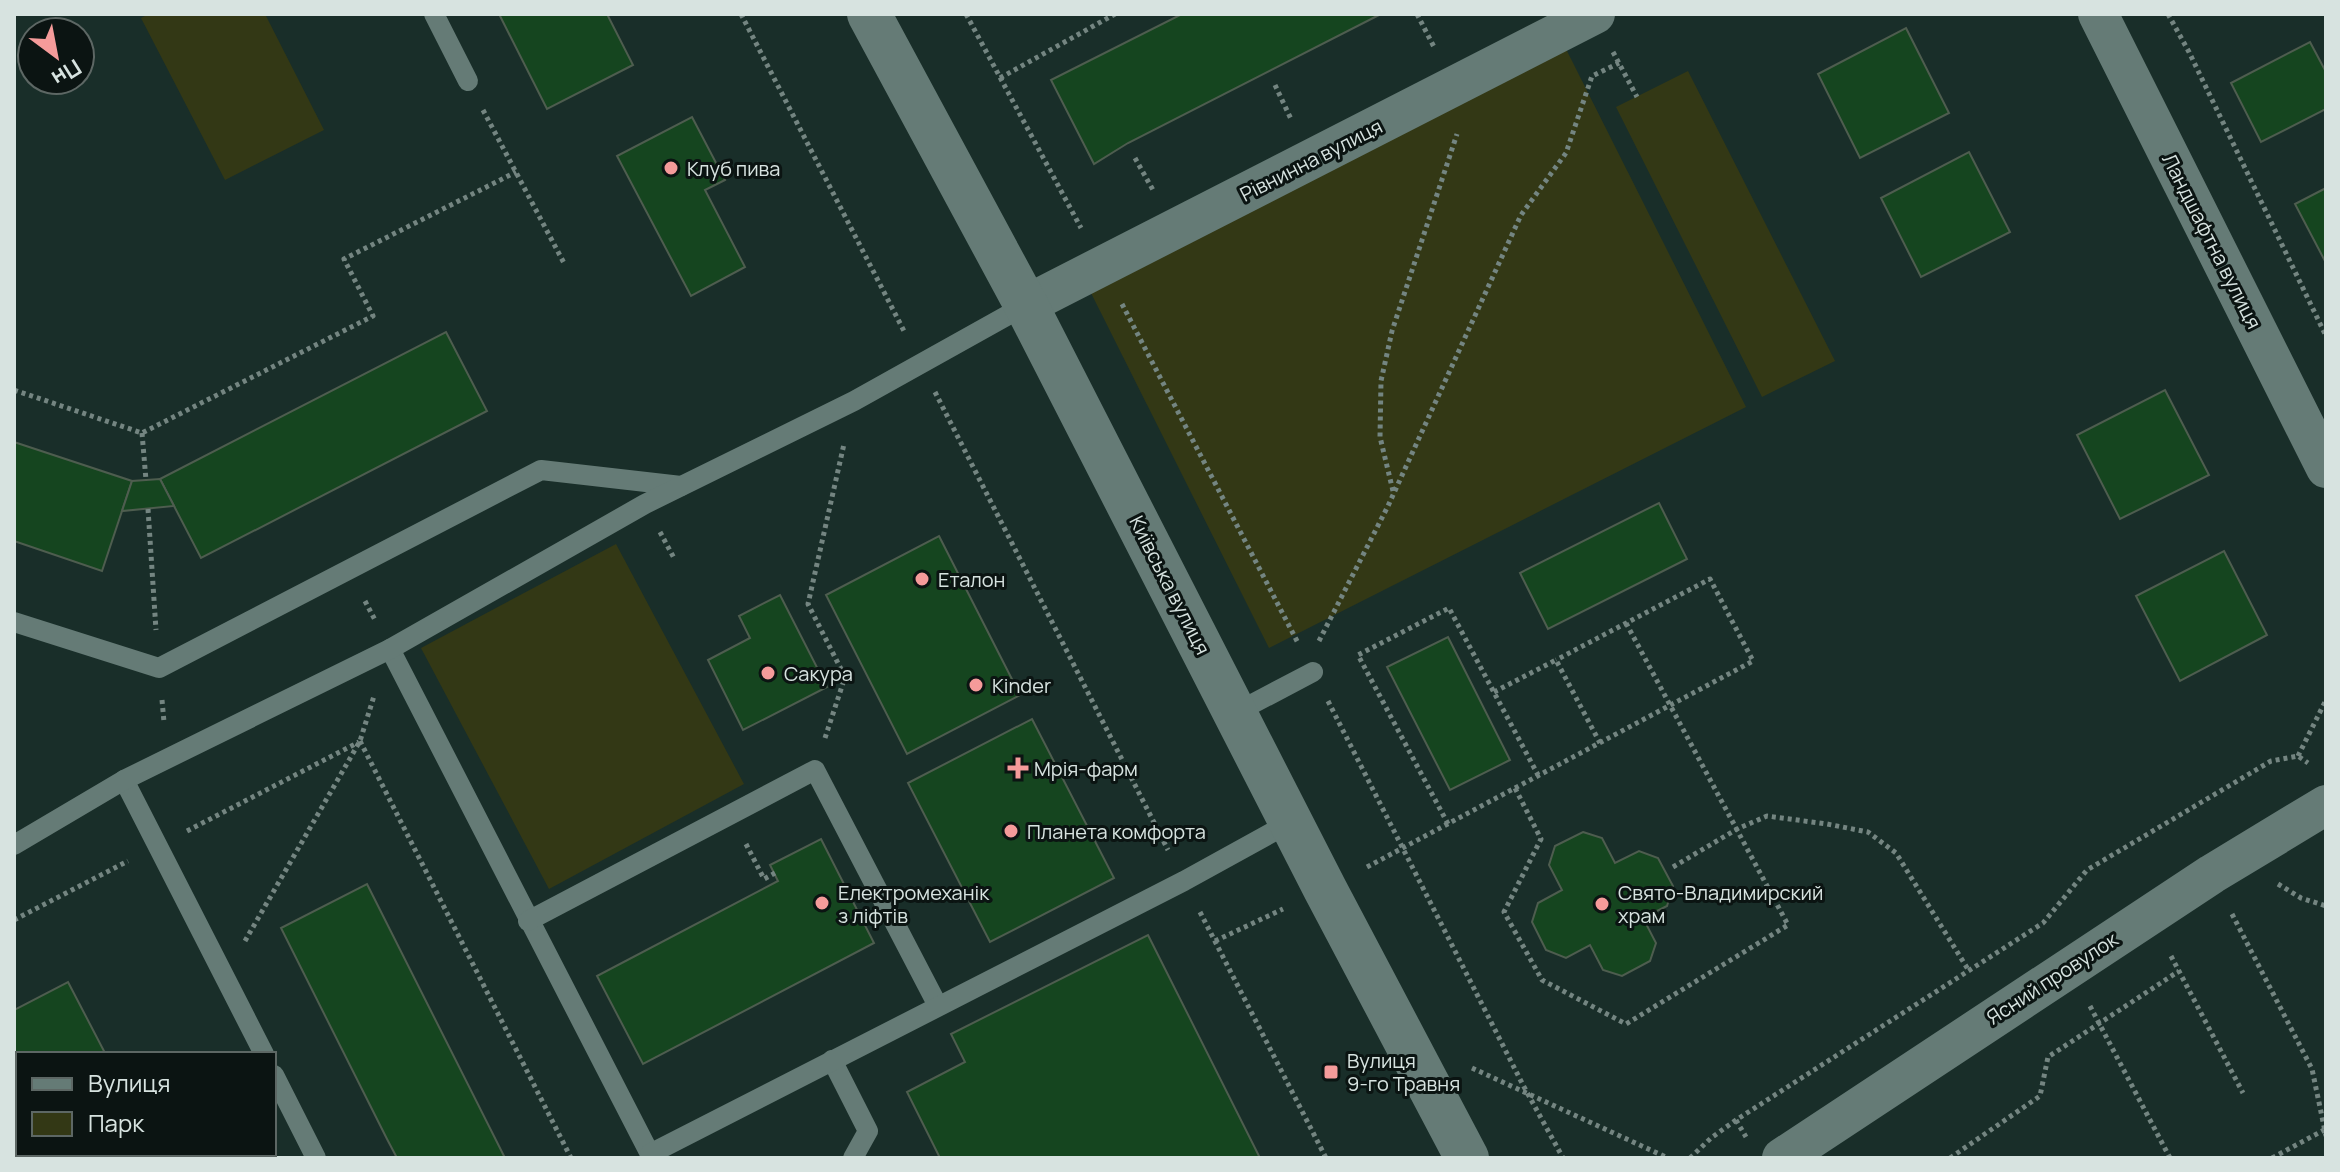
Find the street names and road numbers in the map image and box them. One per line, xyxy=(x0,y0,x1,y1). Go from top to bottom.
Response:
street label: Рівнинна вулиця xyxy=(1235,112,1387,208)
street label: Ландшафтна вулиця xyxy=(2156,149,2268,333)
street label: Київська вулиця xyxy=(1123,511,1217,659)
street label: Ясний провулок xyxy=(1981,925,2124,1031)

